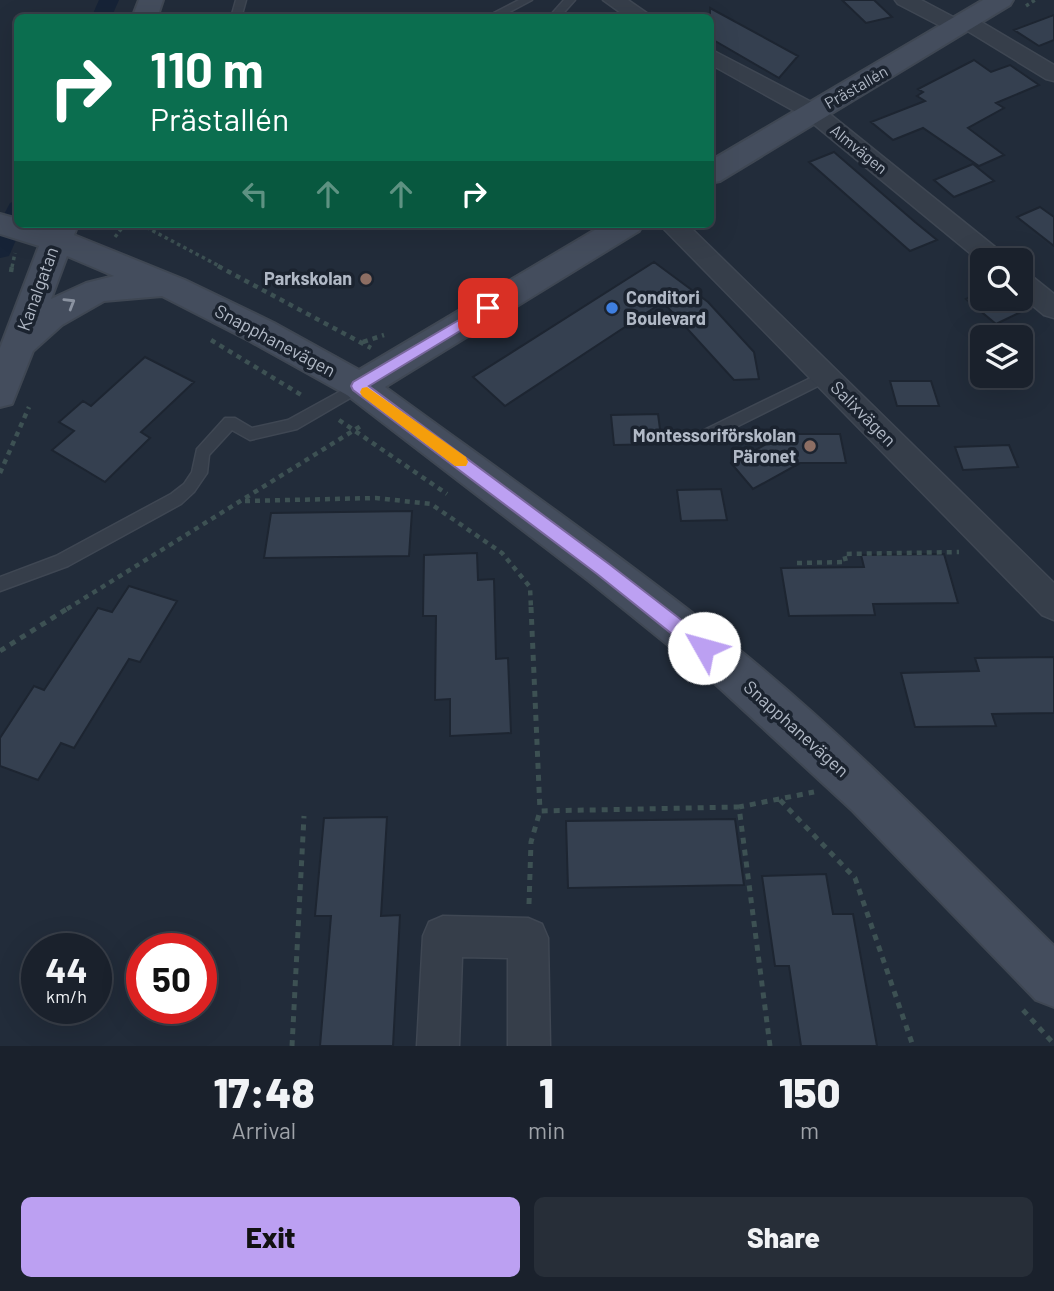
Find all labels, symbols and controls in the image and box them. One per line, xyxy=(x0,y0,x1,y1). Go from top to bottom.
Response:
text: 110 m xyxy=(150,39,264,98)
icon: right xyxy=(35,42,126,133)
street label: Prästallén xyxy=(821,61,891,112)
text: Prästallén xyxy=(150,99,289,137)
street label: Almvägen xyxy=(827,120,892,177)
icon: left xyxy=(236,175,274,213)
icon: ahead xyxy=(309,175,347,213)
icon: ahead xyxy=(382,175,420,213)
icon: right xyxy=(455,175,493,213)
street label: Kanalgatan xyxy=(12,244,62,334)
map controls xyxy=(970,248,1033,388)
button: search xyxy=(970,248,1033,311)
place label: Parkskolan xyxy=(264,267,352,289)
marker: Parkskolan xyxy=(358,271,374,287)
pin xyxy=(458,278,518,338)
place label: Conditori Boulevard xyxy=(626,286,706,329)
icon: arrive xyxy=(469,289,507,327)
one-way arrow xyxy=(62,298,75,311)
street label: Snapphanevägen xyxy=(211,299,340,381)
marker: Conditori Boulevard xyxy=(604,300,620,316)
button: layers xyxy=(970,325,1033,388)
street label: Salixvägen xyxy=(826,376,901,451)
place label: Montessoriförskolan Päronet xyxy=(633,424,796,467)
marker: Montessoriförskolan Päronet xyxy=(802,438,818,454)
position arrow xyxy=(667,611,741,685)
street label: Snapphanevägen xyxy=(740,675,854,781)
speed limit sign: 50 xyxy=(126,933,217,1024)
text: 44 xyxy=(45,948,88,990)
text: km/h xyxy=(46,985,87,1007)
text: 17:48 xyxy=(213,1066,314,1116)
text: 1 xyxy=(539,1066,554,1116)
text: 150 xyxy=(779,1066,841,1116)
text: Arrival xyxy=(232,1116,296,1144)
text: min xyxy=(528,1116,565,1144)
text: m xyxy=(800,1116,819,1144)
button: Exit xyxy=(21,1197,520,1277)
button: Share xyxy=(534,1197,1033,1277)

